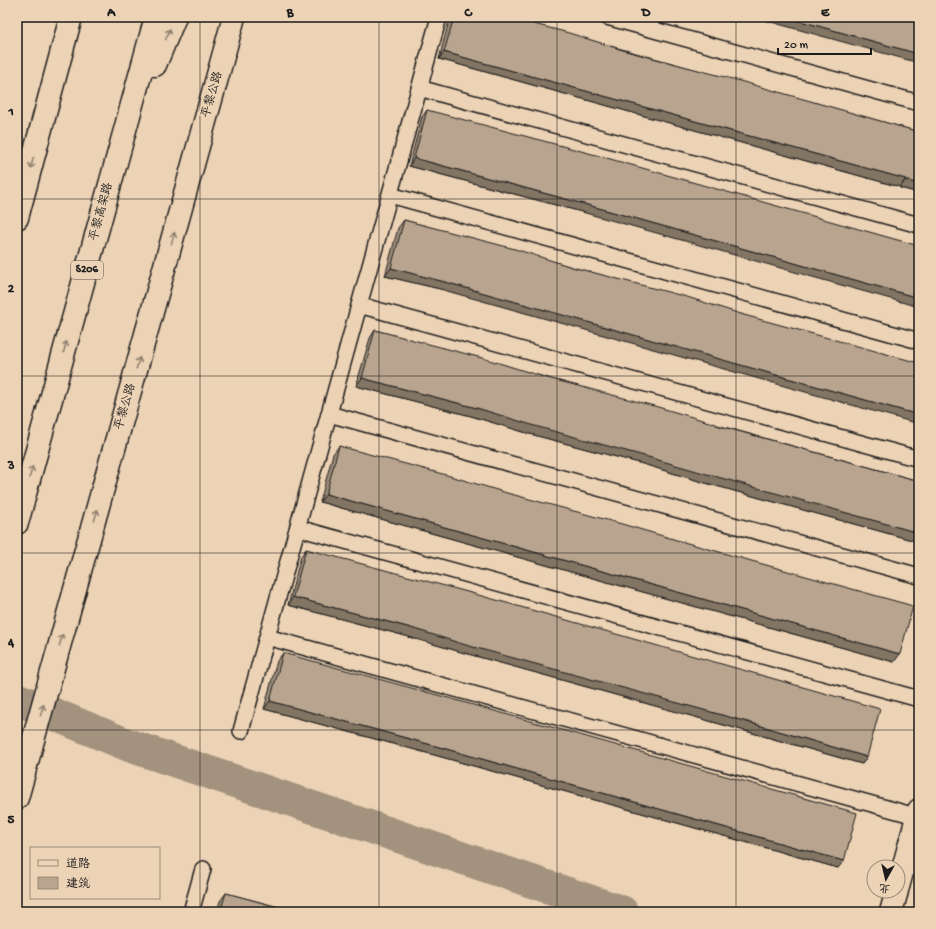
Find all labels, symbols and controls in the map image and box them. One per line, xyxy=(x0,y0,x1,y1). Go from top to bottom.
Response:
text: A xyxy=(106,6,116,21)
text: B xyxy=(286,6,295,21)
text: C xyxy=(463,6,473,21)
text: D xyxy=(641,6,651,21)
text: E xyxy=(821,6,830,21)
one-way arrow xyxy=(165,28,172,40)
scale bar xyxy=(778,30,871,56)
text: 20 m xyxy=(784,39,809,53)
street label: 平黎公路 xyxy=(198,69,226,120)
text: 1 xyxy=(7,105,14,120)
one-way arrow xyxy=(28,156,35,169)
street label: 平黎高架路 xyxy=(86,181,117,243)
one-way arrow xyxy=(170,231,177,244)
road number: S206 xyxy=(71,261,103,279)
text: 2 xyxy=(8,282,15,297)
one-way arrow xyxy=(62,341,70,354)
one-way arrow xyxy=(135,357,142,370)
street label: 平黎公路 xyxy=(111,381,139,432)
text: 3 xyxy=(7,459,15,474)
one-way arrow xyxy=(28,466,35,479)
one-way arrow xyxy=(93,509,100,522)
one-way arrow xyxy=(58,634,65,647)
text: 4 xyxy=(7,636,15,651)
one-way arrow xyxy=(39,703,46,716)
text: 5 xyxy=(8,813,15,828)
legend xyxy=(30,847,160,899)
text: 道路 xyxy=(66,857,90,872)
north arrow xyxy=(866,859,906,899)
text: 建筑 xyxy=(66,877,90,892)
text: 北 xyxy=(879,880,891,894)

